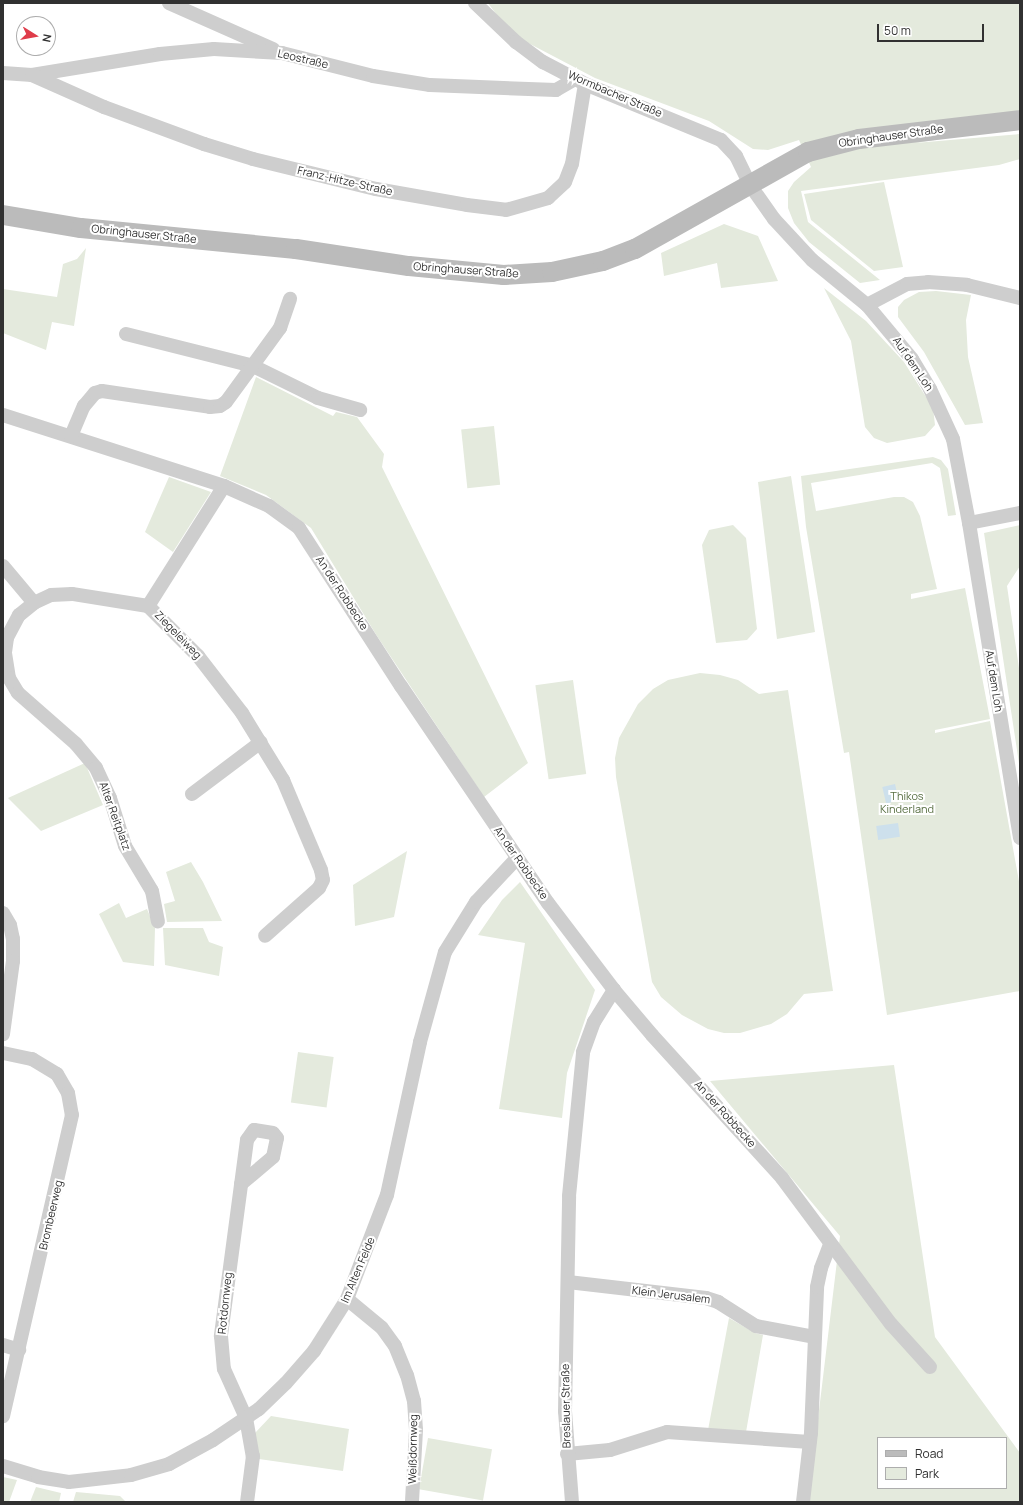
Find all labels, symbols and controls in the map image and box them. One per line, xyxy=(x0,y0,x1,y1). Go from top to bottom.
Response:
north arrow xyxy=(16,16,56,56)
scale bar xyxy=(879,16,986,42)
text: 50 m xyxy=(884,22,911,39)
text: N xyxy=(39,33,55,44)
street label: Leostraße xyxy=(276,47,330,71)
street label: Wormbacher Straße xyxy=(566,68,664,120)
street label: Obringhauser Straße xyxy=(838,122,944,150)
street label: Franz-Hitze-Straße xyxy=(296,164,394,198)
street label: Obringhauser Straße xyxy=(91,222,197,246)
street label: Obringhauser Straße xyxy=(413,260,519,280)
street label: Auf dem Loh xyxy=(890,334,936,394)
street label: An der Robbecke xyxy=(313,554,371,632)
street label: Ziegeleiweg xyxy=(152,608,204,662)
street label: Auf dem Loh xyxy=(983,649,1005,713)
street label: Alter Reitplatz xyxy=(96,780,134,852)
park label: Thikos Kinderland xyxy=(880,790,934,816)
street label: An der Robbecke xyxy=(491,824,551,902)
street label: An der Robbecke xyxy=(691,1078,759,1150)
street label: Brombeerweg xyxy=(37,1179,65,1251)
street label: Im Alten Felde xyxy=(338,1235,378,1305)
street label: Rotdornweg xyxy=(215,1271,235,1335)
street label: Klein Jerusalem xyxy=(631,1284,711,1306)
street label: Breslauer Straße xyxy=(559,1364,573,1448)
street label: Weißdornweg xyxy=(406,1414,420,1484)
legend xyxy=(877,1437,1007,1489)
text: Road xyxy=(915,1445,943,1462)
text: Park xyxy=(915,1465,939,1482)

